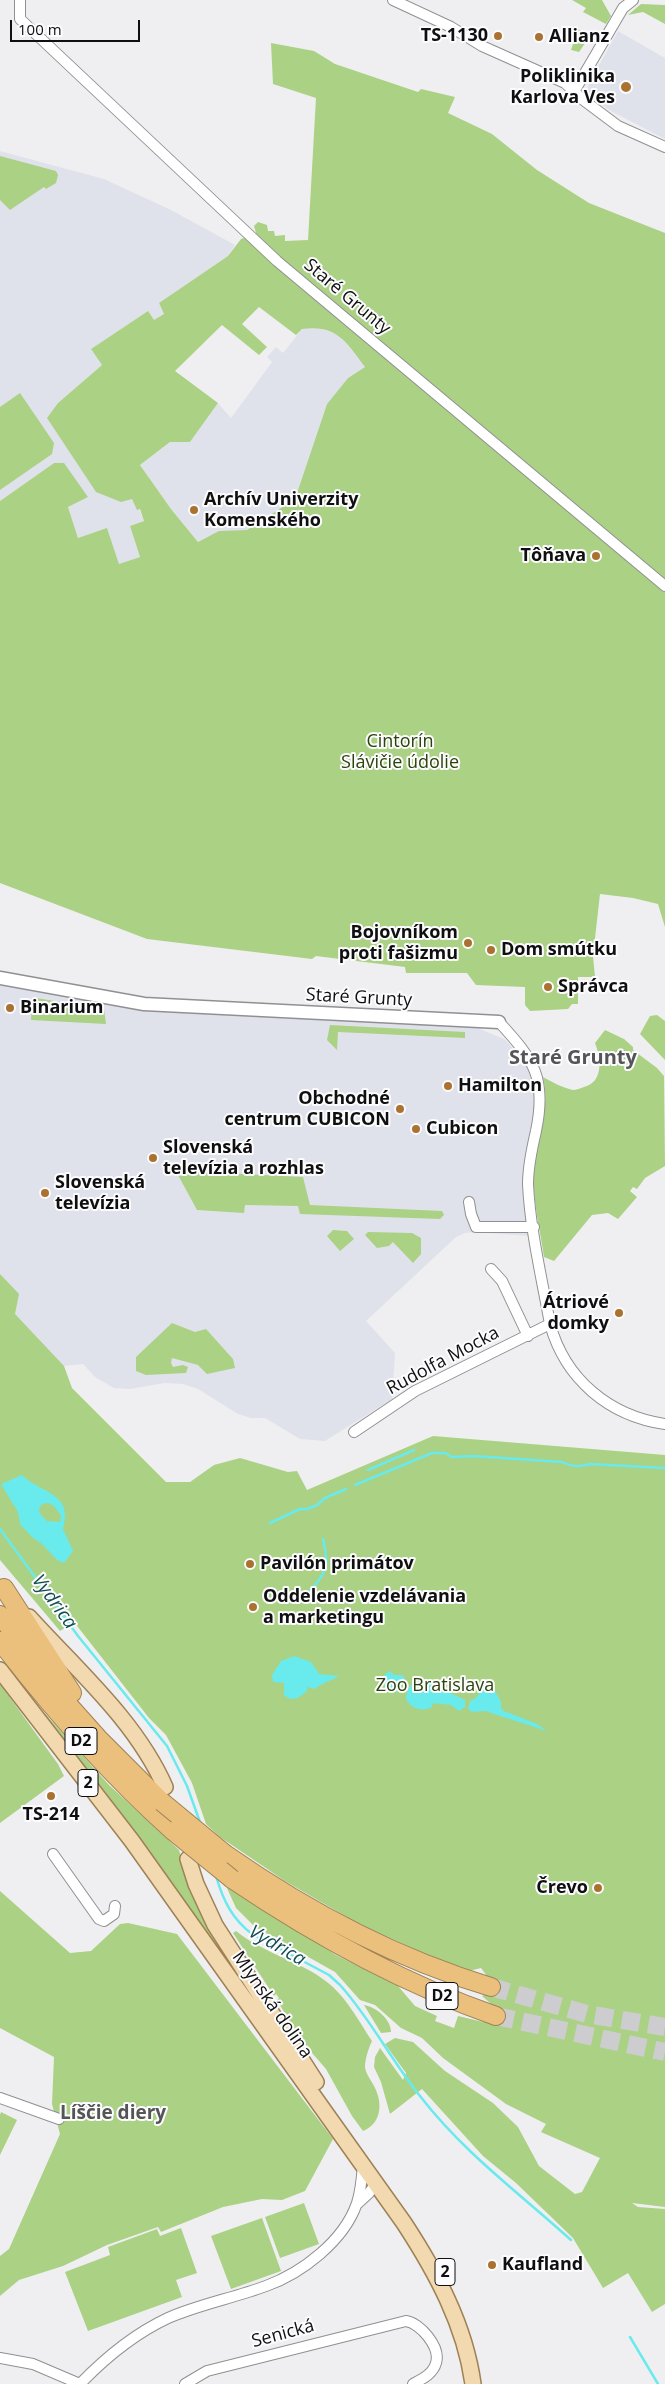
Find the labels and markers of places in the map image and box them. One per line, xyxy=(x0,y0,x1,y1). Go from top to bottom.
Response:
place label: TS-1130 xyxy=(421,25,488,47)
place label: Allianz xyxy=(549,26,609,48)
marker: TS-1130 xyxy=(492,30,504,42)
marker: Allianz xyxy=(533,31,545,43)
place label: Poliklinika Karlova Ves xyxy=(510,66,615,108)
marker: Poliklinika Karlova Ves xyxy=(619,80,633,94)
place label: Archív Univerzity Komenského xyxy=(204,489,358,532)
marker: Archív Univerzity Komenského xyxy=(188,504,200,516)
place label: Tôňava xyxy=(521,545,586,567)
marker: Tôňava xyxy=(590,550,602,562)
place label: Bojovníkom proti fašizmu xyxy=(339,922,458,964)
marker: Bojovníkom proti fašizmu xyxy=(462,937,474,949)
place label: Dom smútku xyxy=(501,939,617,961)
marker: Dom smútku xyxy=(485,944,497,956)
place label: Správca xyxy=(558,976,629,998)
marker: Správca xyxy=(542,981,554,993)
place label: Binarium xyxy=(20,997,103,1019)
marker: Binarium xyxy=(4,1002,16,1014)
place label: Hamilton xyxy=(458,1075,542,1097)
marker: Hamilton xyxy=(442,1080,454,1092)
place label: Obchodné centrum CUBICON xyxy=(225,1088,390,1130)
marker: Obchodné centrum CUBICON xyxy=(394,1103,406,1115)
place label: Cubicon xyxy=(426,1118,498,1140)
marker: Cubicon xyxy=(410,1123,422,1135)
place label: Slovenská televízia a rozhlas xyxy=(163,1137,324,1180)
marker: Slovenská televízia a rozhlas xyxy=(147,1152,159,1164)
place label: Slovenská televízia xyxy=(55,1172,145,1214)
marker: Slovenská televízia xyxy=(39,1187,51,1199)
place label: Átriové domky xyxy=(543,1292,609,1335)
marker: Átriové domky xyxy=(613,1307,625,1319)
place label: Pavilón primátov xyxy=(260,1553,414,1575)
marker: Pavilón primátov xyxy=(244,1558,256,1570)
place label: Oddelenie vzdelávania a marketingu xyxy=(263,1586,466,1628)
marker: Oddelenie vzdelávania a marketingu xyxy=(247,1601,259,1613)
marker: TS-214 xyxy=(45,1790,57,1802)
place label: TS-214 xyxy=(22,1804,80,1826)
place label: Črevo xyxy=(536,1877,588,1899)
marker: Črevo xyxy=(592,1882,604,1894)
place label: Kaufland xyxy=(502,2254,583,2276)
marker: Kaufland xyxy=(486,2259,498,2271)

